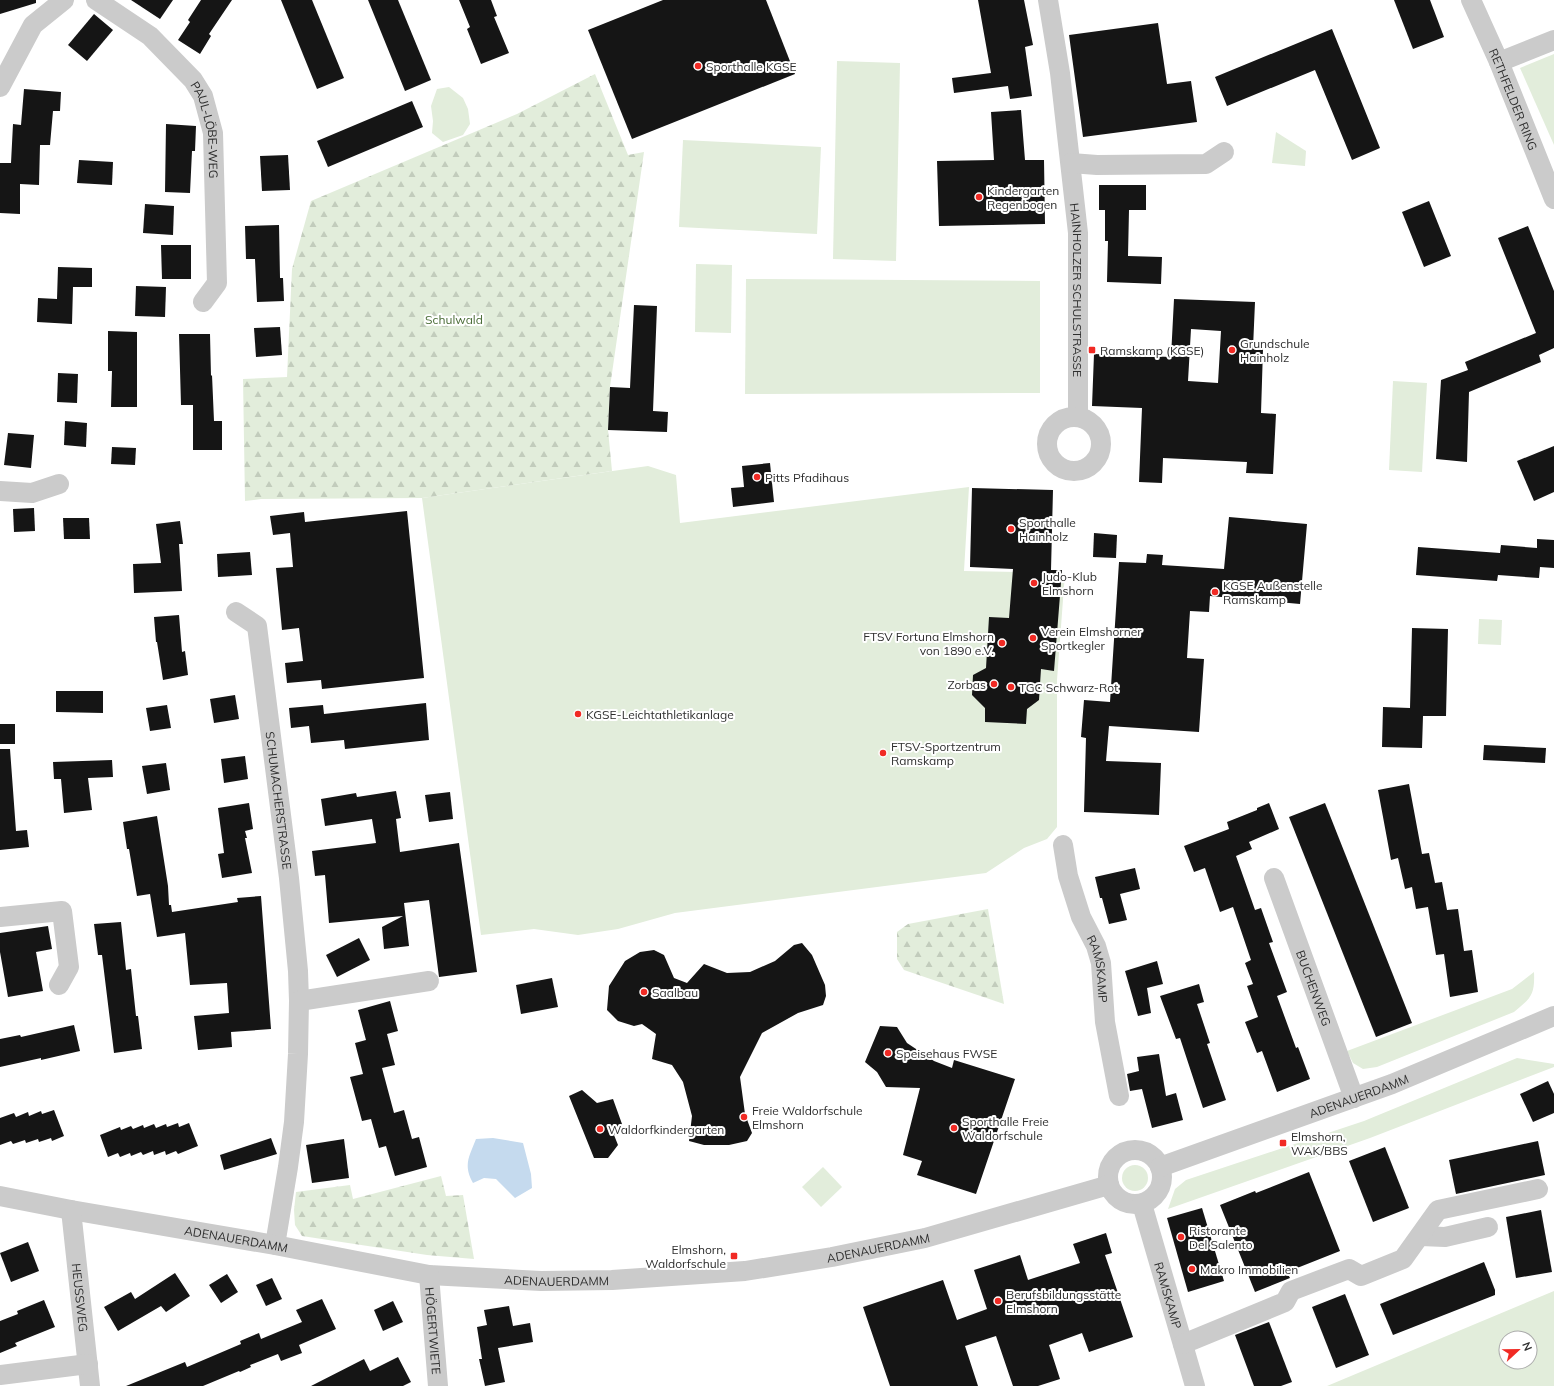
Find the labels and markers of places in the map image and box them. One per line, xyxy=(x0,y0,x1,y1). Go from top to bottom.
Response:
place label: Sporthalle KGSE xyxy=(706,59,797,74)
marker: Sporthalle KGSE xyxy=(693,61,703,71)
place label: Kindergarten Regenbogen xyxy=(987,183,1059,212)
marker: Kindergarten Regenbogen xyxy=(974,192,984,202)
place label: Grundschule Hainholz xyxy=(1240,336,1310,365)
place label: Ramskamp (KGSE) xyxy=(1100,343,1204,358)
marker: Ramskamp (KGSE) xyxy=(1087,345,1097,355)
marker: Grundschule Hainholz xyxy=(1227,345,1237,355)
place label: Pitts Pfadihaus xyxy=(765,470,849,485)
marker: Pitts Pfadihaus xyxy=(752,472,762,482)
place label: Sporthalle Hainholz xyxy=(1019,515,1076,544)
marker: Sporthalle Hainholz xyxy=(1006,524,1016,534)
place label: Judo-Klub Elmshorn xyxy=(1042,569,1097,598)
marker: Judo-Klub Elmshorn xyxy=(1029,578,1039,588)
place label: KGSE Außenstelle Ramskamp xyxy=(1223,578,1322,607)
marker: KGSE Außenstelle Ramskamp xyxy=(1210,587,1220,597)
place label: Verein Elmshorner Sportkegler xyxy=(1041,624,1142,653)
place label: FTSV Fortuna Elmshorn von 1890 e.V. xyxy=(863,629,994,658)
marker: Verein Elmshorner Sportkegler xyxy=(1028,633,1038,643)
marker: FTSV Fortuna Elmshorn von 1890 e.V. xyxy=(997,638,1007,648)
place label: Zorbas xyxy=(947,677,986,692)
marker: Zorbas xyxy=(989,679,999,689)
place label: TGC Schwarz-Rot xyxy=(1019,680,1118,695)
marker: TGC Schwarz-Rot xyxy=(1006,682,1016,692)
place label: KGSE-Leichtathletikanlage xyxy=(586,707,734,722)
marker: KGSE-Leichtathletikanlage xyxy=(573,709,583,719)
place label: FTSV-Sportzentrum Ramskamp xyxy=(891,739,1001,768)
marker: FTSV-Sportzentrum Ramskamp xyxy=(878,748,888,758)
place label: Saalbau xyxy=(652,985,698,1000)
marker: Saalbau xyxy=(639,987,649,997)
place label: Speisehaus FWSE xyxy=(896,1046,997,1061)
marker: Speisehaus FWSE xyxy=(883,1048,893,1058)
place label: Freie Waldorfschule Elmshorn xyxy=(752,1103,863,1132)
marker: Freie Waldorfschule Elmshorn xyxy=(739,1112,749,1122)
place label: Sporthalle Freie Waldorfschule xyxy=(962,1114,1049,1143)
place label: Waldorfkindergarten xyxy=(608,1122,724,1137)
marker: Sporthalle Freie Waldorfschule xyxy=(949,1123,959,1133)
marker: Waldorfkindergarten xyxy=(595,1124,605,1134)
place label: Elmshorn, WAK/BBS xyxy=(1291,1129,1348,1158)
marker: Elmshorn, WAK/BBS xyxy=(1278,1138,1288,1148)
place label: Ristorante Del Salento xyxy=(1189,1223,1253,1252)
marker: Ristorante Del Salento xyxy=(1176,1232,1186,1242)
place label: Elmshorn, Waldorfschule xyxy=(645,1242,726,1271)
marker: Elmshorn, Waldorfschule xyxy=(729,1251,739,1261)
place label: Makro Immobilien xyxy=(1200,1262,1298,1277)
marker: Makro Immobilien xyxy=(1187,1264,1197,1274)
place label: Berufsbildungsstätte Elmshorn xyxy=(1006,1287,1121,1316)
marker: Berufsbildungsstätte Elmshorn xyxy=(993,1296,1003,1306)

